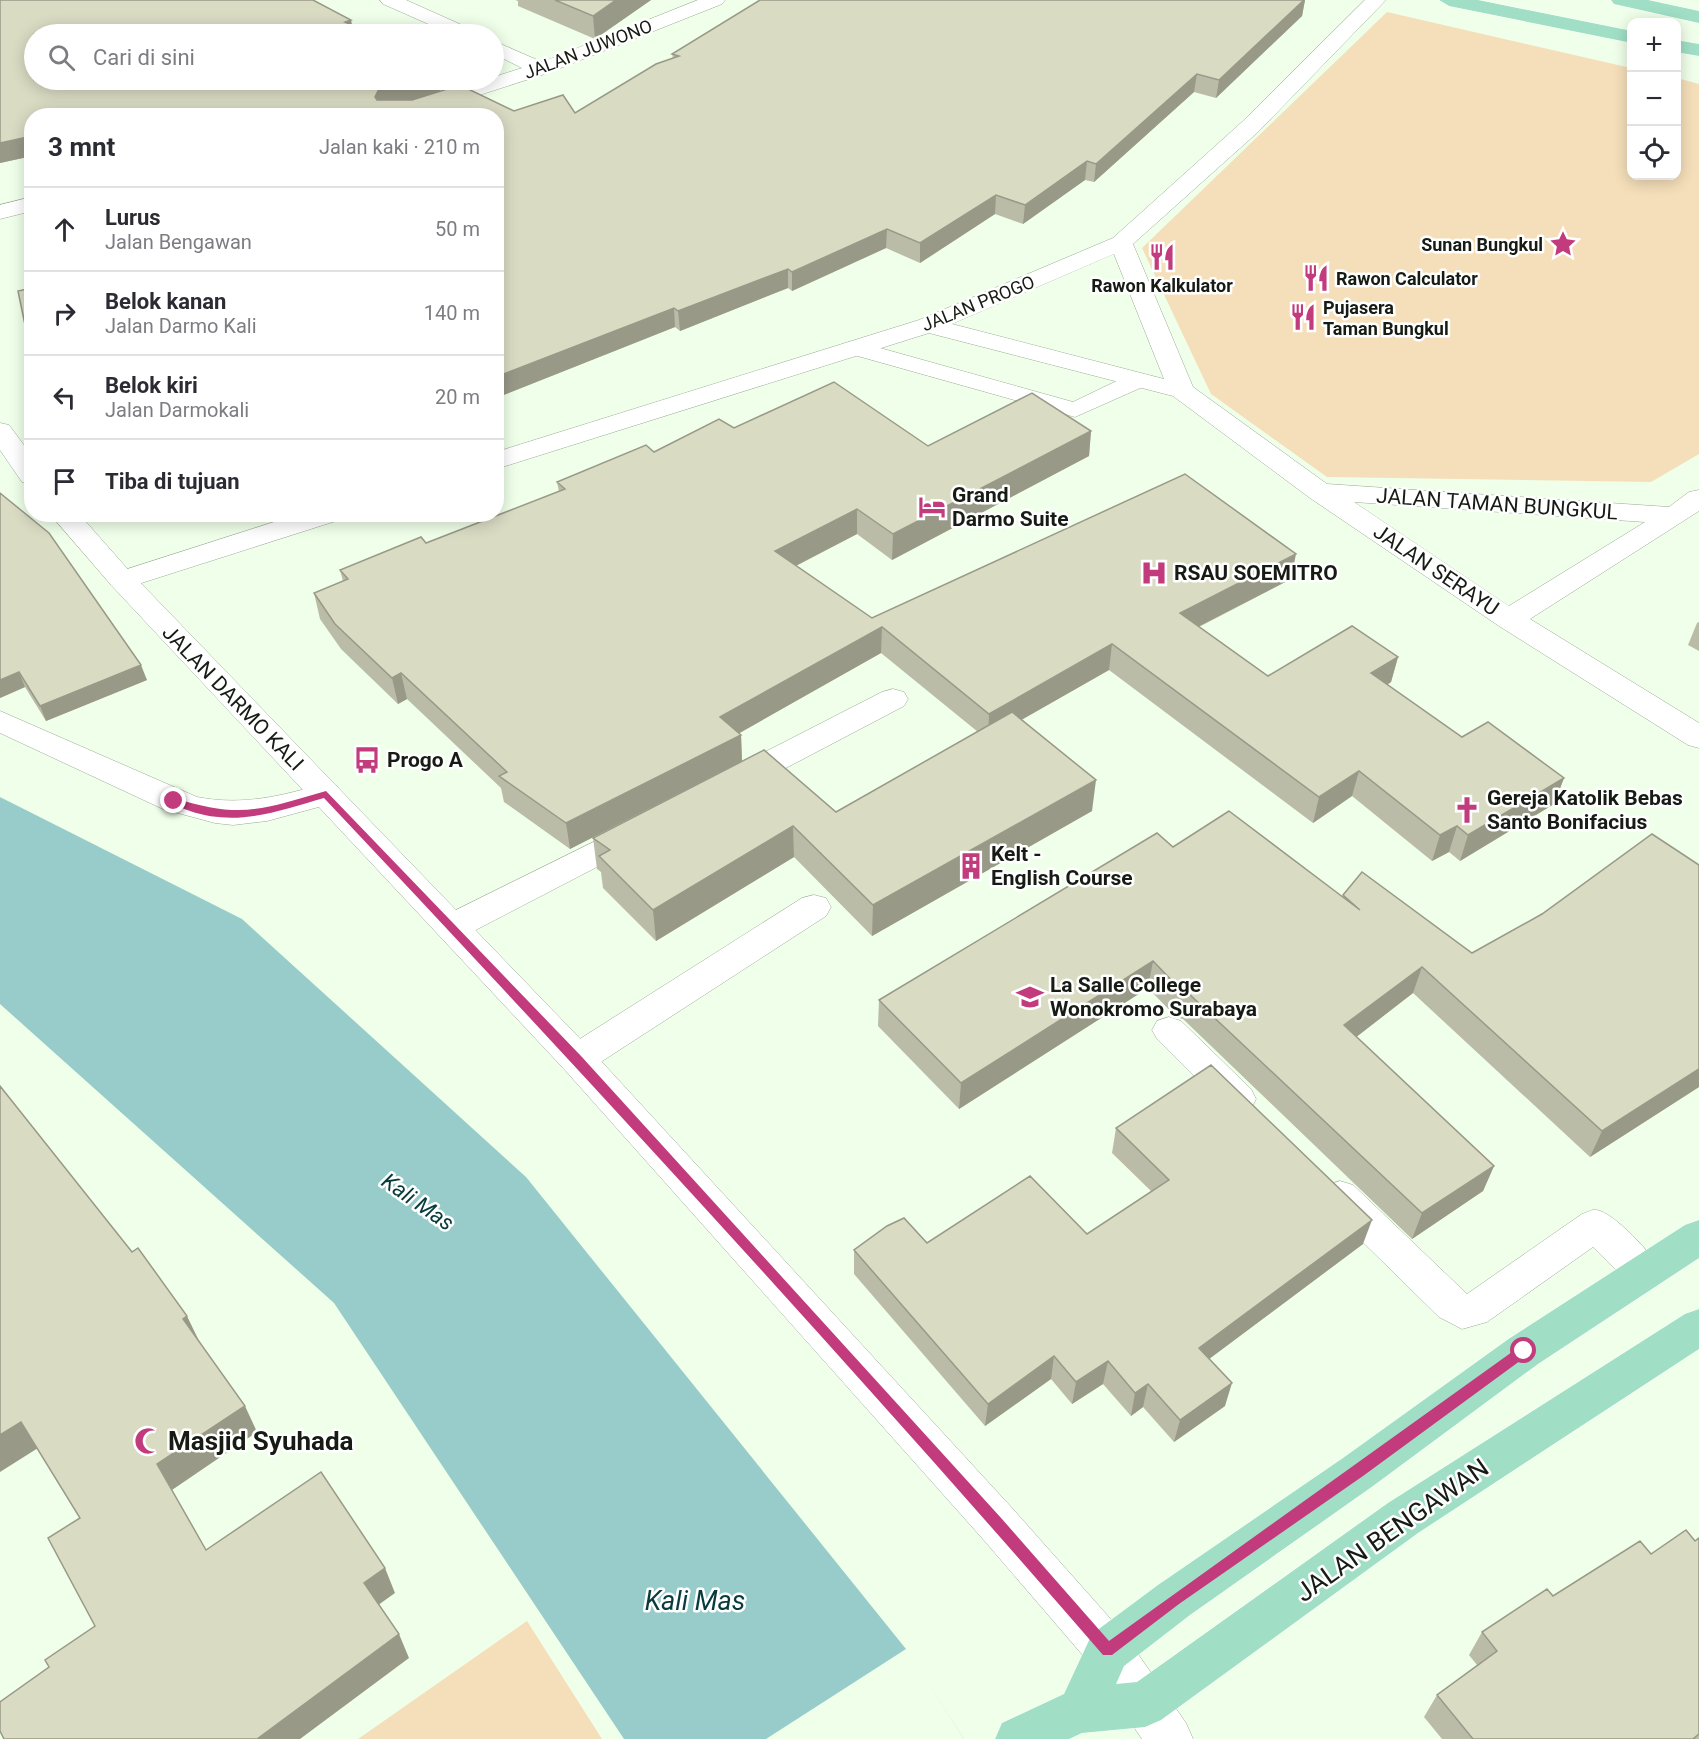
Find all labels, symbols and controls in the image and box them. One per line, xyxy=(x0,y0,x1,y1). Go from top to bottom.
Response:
street label: JALAN JUWONO xyxy=(521,15,655,83)
map controls xyxy=(1627,18,1681,180)
button: + xyxy=(1627,18,1681,72)
search box xyxy=(24,24,504,90)
icon: search xyxy=(45,41,78,74)
text: Cari di sini xyxy=(93,45,195,70)
button: − xyxy=(1627,72,1681,126)
button: locate xyxy=(1627,126,1681,180)
text: 3 mnt xyxy=(48,132,115,162)
text: Jalan kaki · 210 m xyxy=(319,135,480,159)
text: Lurus xyxy=(105,205,161,230)
icon: ahead xyxy=(48,213,81,246)
text: 50 m xyxy=(435,217,480,241)
place icon: Sunan Bungkul xyxy=(1548,229,1578,259)
text: Jalan Bengawan xyxy=(105,230,252,254)
place label: Sunan Bungkul xyxy=(1421,234,1543,255)
restaurant icon: Rawon Kalkulator xyxy=(1147,242,1177,272)
restaurant icon: Rawon Calculator xyxy=(1301,263,1331,293)
place label: Rawon Calculator xyxy=(1336,268,1478,289)
street label: JALAN PROGO xyxy=(918,271,1038,335)
place label: Rawon Kalkulator xyxy=(1091,275,1233,296)
text: Belok kanan xyxy=(105,289,226,314)
icon: right xyxy=(48,297,81,330)
place label: Pujasera Taman Bungkul xyxy=(1323,297,1449,339)
text: 140 m xyxy=(424,301,480,325)
restaurant icon: Pujasera Taman Bungkul xyxy=(1288,302,1318,332)
text: Jalan Darmo Kali xyxy=(105,314,257,338)
text: Belok kiri xyxy=(105,373,198,398)
icon: left xyxy=(48,381,81,414)
text: 20 m xyxy=(435,385,480,409)
text: Jalan Darmokali xyxy=(105,398,249,422)
icon: arrive xyxy=(48,465,81,498)
text: Tiba di tujuan xyxy=(105,469,240,494)
place label: Grand Darmo Suite xyxy=(952,483,1069,531)
street label: JALAN TAMAN BUNGKUL xyxy=(1375,484,1619,524)
hotel icon: Grand Darmo Suite xyxy=(917,492,947,522)
street label: JALAN SERAYU xyxy=(1369,519,1503,621)
hospital icon: RSAU SOEMITRO xyxy=(1139,558,1169,588)
place label: RSAU SOEMITRO xyxy=(1174,561,1338,585)
street label: JALAN DARMO KALI xyxy=(157,620,309,776)
bus stop icon: Progo A xyxy=(352,745,382,775)
place label: Progo A xyxy=(387,748,464,772)
place label: Gereja Katolik Bebas Santo Bonifacius xyxy=(1487,786,1683,834)
route end xyxy=(160,787,186,813)
church icon: Gereja Katolik Bebas Santo Bonifacius xyxy=(1452,795,1482,825)
place label: Kelt - English Course xyxy=(991,842,1133,890)
building icon: Kelt - English Course xyxy=(956,851,986,881)
place label: La Salle College Wonokromo Surabaya xyxy=(1050,973,1257,1021)
school or university icon: La Salle College Wonokromo Surabaya xyxy=(1015,982,1045,1012)
water label: Kali Mas xyxy=(377,1168,459,1236)
route start xyxy=(1510,1337,1536,1363)
mosque icon: Masjid Syuhada xyxy=(133,1426,163,1456)
place label: Masjid Syuhada xyxy=(168,1426,354,1456)
street label: JALAN BENGAWAN xyxy=(1290,1452,1494,1608)
water label: Kali Mas xyxy=(645,1585,745,1617)

